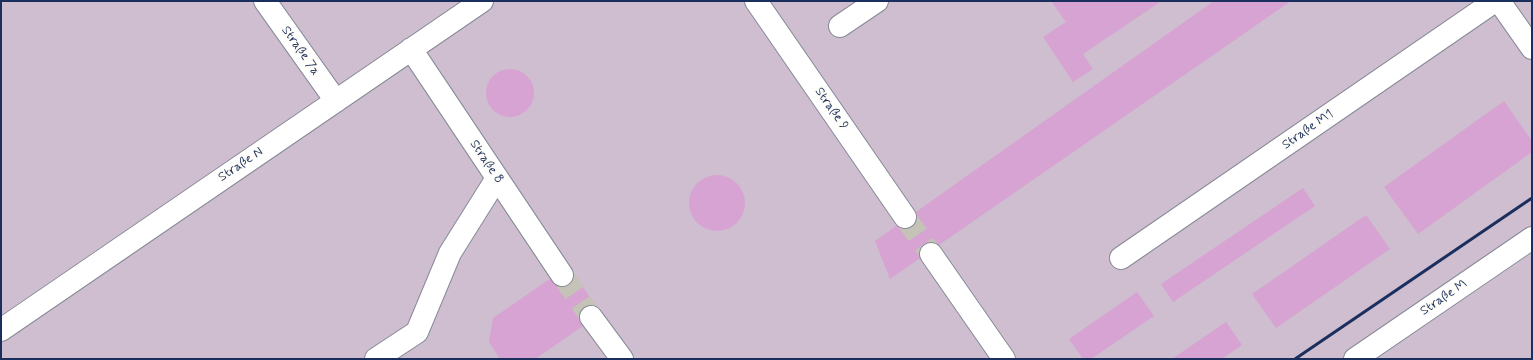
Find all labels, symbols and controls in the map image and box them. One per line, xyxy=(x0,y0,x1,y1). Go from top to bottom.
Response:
street label: Straße 7a xyxy=(277,23,323,79)
street label: Straße 9 xyxy=(811,85,851,133)
street label: Straße M1 xyxy=(1279,107,1337,153)
street label: Straße 8 xyxy=(466,137,506,187)
street label: Straße N xyxy=(216,144,266,186)
street label: Straße M xyxy=(1418,277,1470,319)

